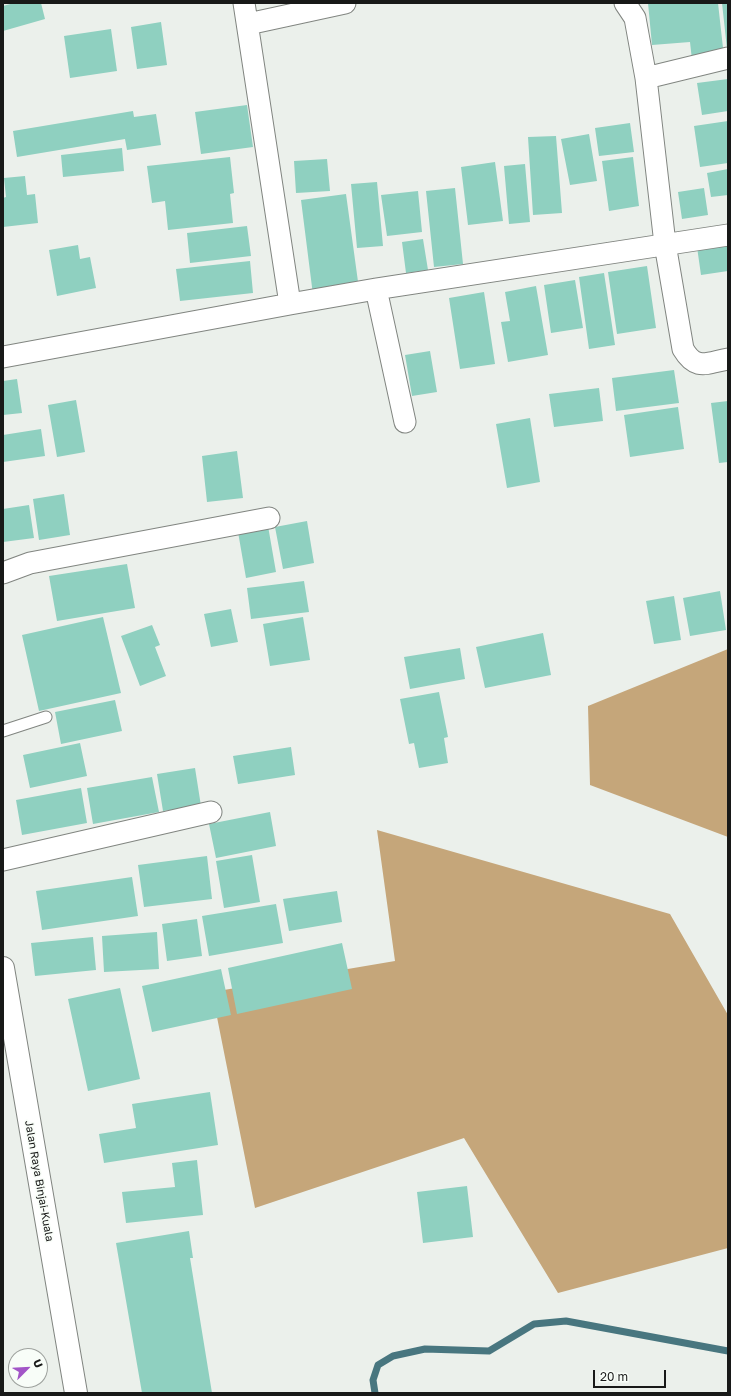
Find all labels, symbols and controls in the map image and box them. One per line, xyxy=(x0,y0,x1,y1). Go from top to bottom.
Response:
street label: Jalan Raya Binjai-Kuala xyxy=(22,1119,56,1243)
north arrow xyxy=(8,1348,48,1388)
text: U xyxy=(31,1357,46,1370)
scale bar xyxy=(595,1362,668,1388)
text: 20 m xyxy=(600,1369,628,1384)

